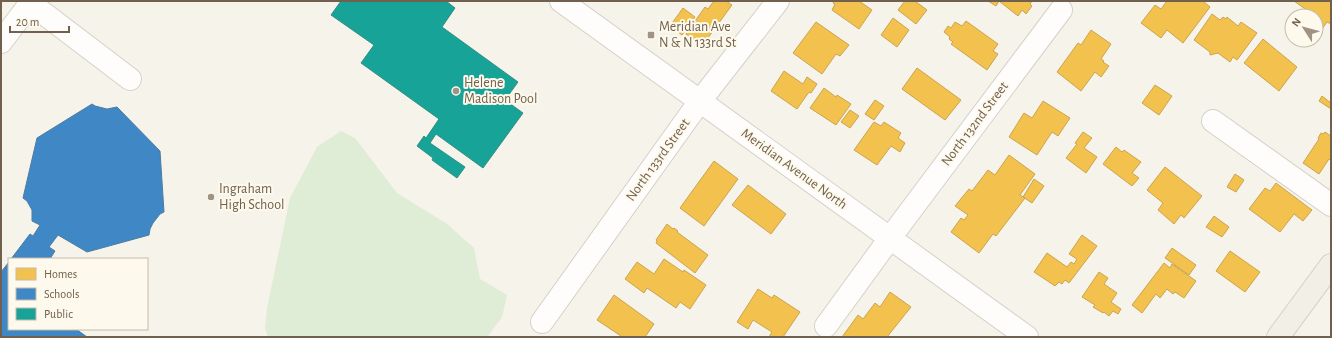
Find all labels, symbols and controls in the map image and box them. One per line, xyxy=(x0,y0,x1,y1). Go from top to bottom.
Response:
scale bar xyxy=(10,8,69,34)
north arrow xyxy=(1284,8,1324,48)
text: 20 m xyxy=(16,16,39,28)
text: N xyxy=(1290,16,1303,29)
place label: Meridian Ave N & N 133rd St xyxy=(659,20,737,50)
marker: Meridian Ave N & N 133rd St xyxy=(646,30,656,40)
place label: Helene Madison Pool xyxy=(464,76,537,106)
street label: North 132nd Street xyxy=(939,79,1011,169)
marker: Helene Madison Pool xyxy=(451,86,461,96)
street label: North 133rd Street xyxy=(624,116,693,204)
street label: Meridian Avenue North xyxy=(738,126,850,212)
place label: Ingraham High School xyxy=(219,182,285,212)
marker: Ingraham High School xyxy=(206,192,216,202)
legend xyxy=(8,258,148,330)
text: Homes xyxy=(44,268,77,280)
text: Schools xyxy=(44,288,79,300)
text: Public xyxy=(44,308,73,320)

